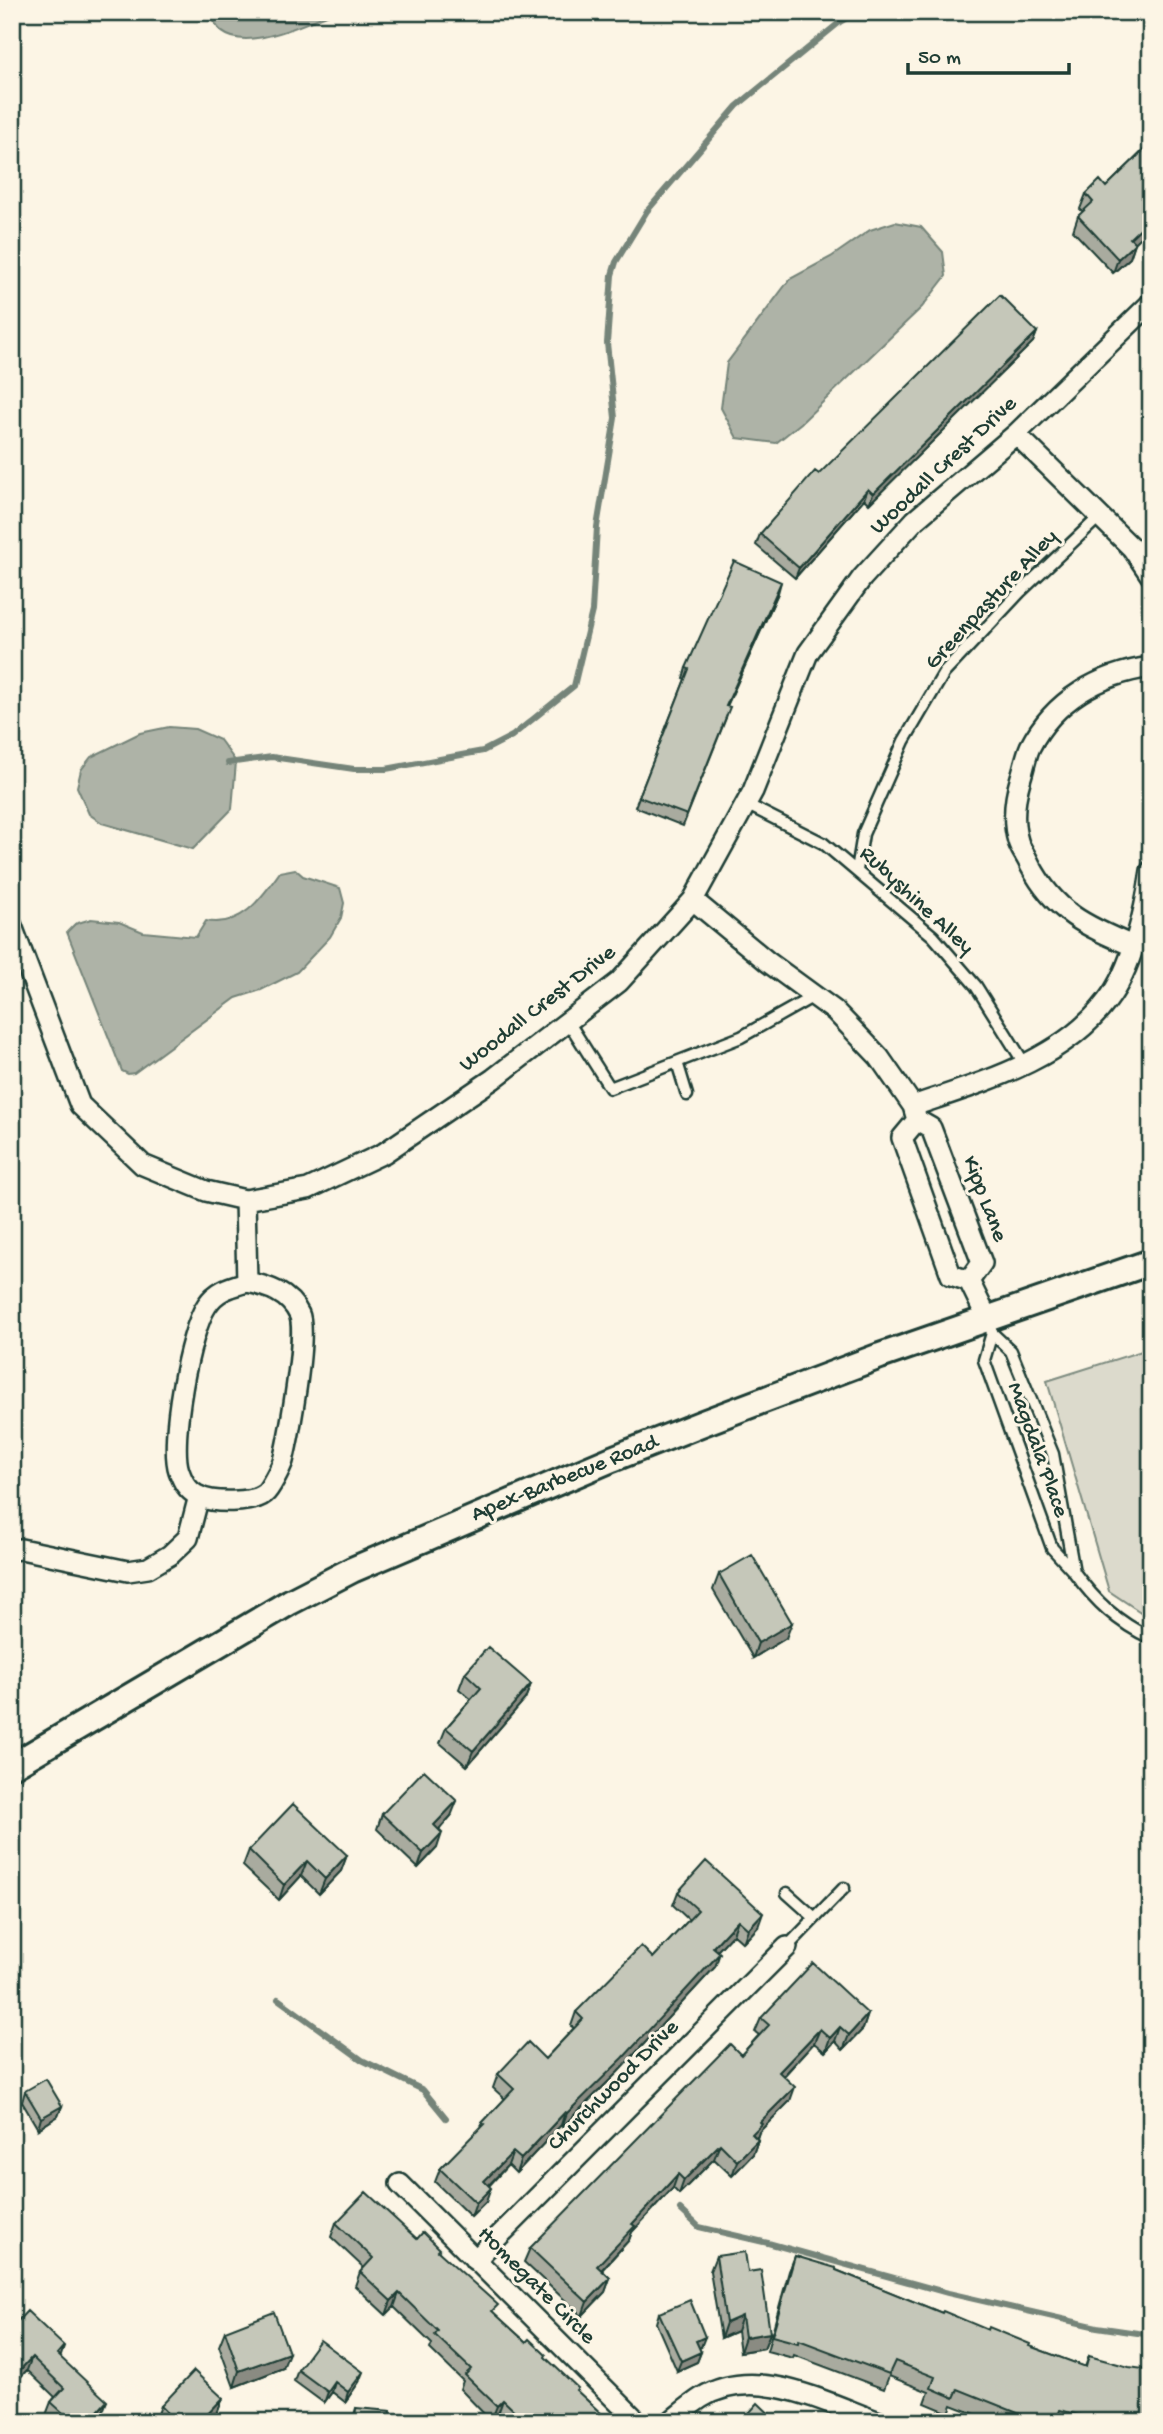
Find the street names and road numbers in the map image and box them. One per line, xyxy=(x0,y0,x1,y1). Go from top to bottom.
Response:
street label: Woodall Crest Drive xyxy=(865,390,1024,541)
street label: Greenpasture Alley xyxy=(920,524,1064,676)
street label: Rubyshine Alley xyxy=(853,841,979,961)
street label: Woodall Crest Drive xyxy=(454,939,623,1078)
street label: Kipp Lane xyxy=(955,1152,1013,1247)
street label: Magdala Place xyxy=(1000,1379,1074,1522)
street label: Apex-Barbecue Road xyxy=(468,1429,664,1529)
street label: Churchwood Drive xyxy=(543,2014,686,2157)
street label: Homegate Circle xyxy=(471,2221,602,2352)

